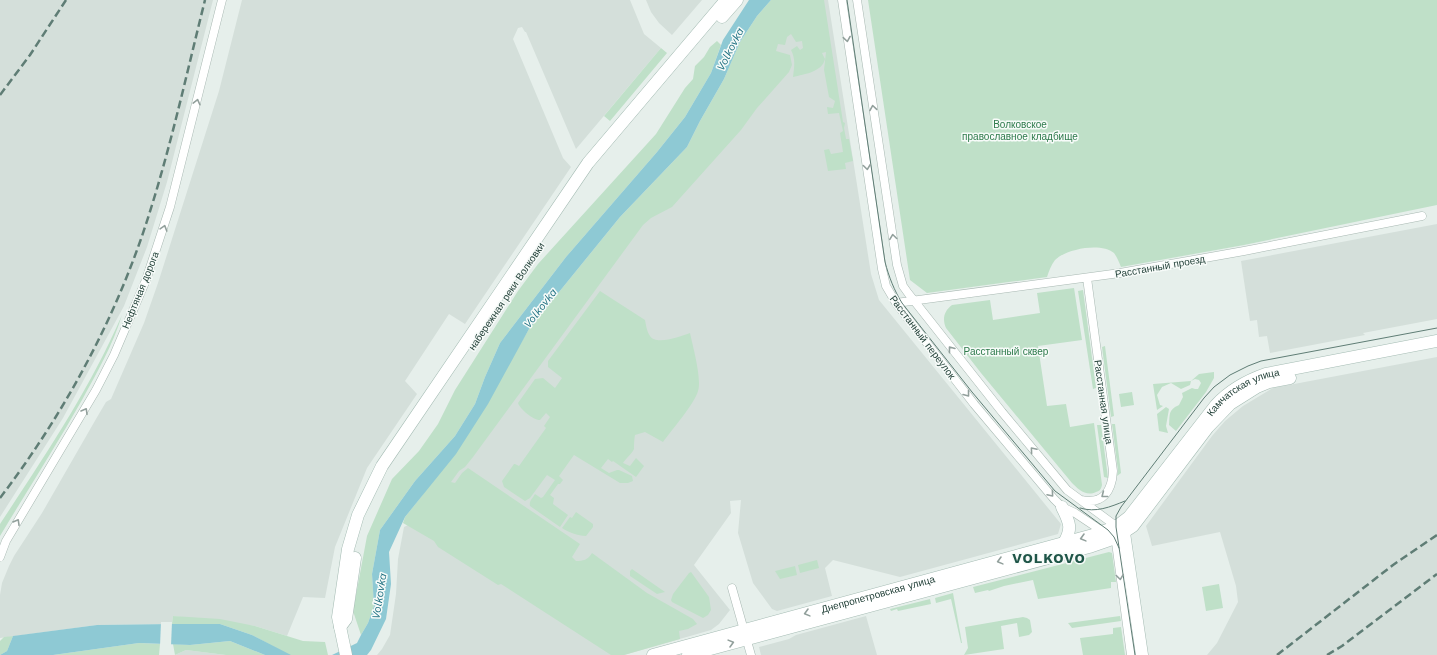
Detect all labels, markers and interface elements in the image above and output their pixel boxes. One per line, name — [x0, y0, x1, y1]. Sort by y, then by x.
water label: Volkovka — [714, 25, 747, 73]
one-way arrow — [843, 35, 851, 42]
one-way arrow — [192, 99, 201, 106]
one-way arrow — [869, 105, 878, 111]
park label: Волковское православное кладбище — [962, 119, 1078, 142]
one-way arrow — [862, 164, 871, 170]
one-way arrow — [159, 224, 168, 231]
one-way arrow — [889, 233, 898, 240]
street label: набережная реки Волковки — [466, 240, 547, 352]
street label: Нефтяная дорога — [120, 250, 161, 330]
street label: Расстанный проезд — [1114, 253, 1206, 280]
water label: Volkovka — [521, 286, 560, 331]
street label: Расстанный переулок — [888, 293, 958, 382]
one-way arrow — [949, 346, 956, 353]
park label: Расстанный сквер — [964, 346, 1049, 357]
street label: Расстанная улица — [1092, 359, 1115, 445]
street label: Камчатская улица — [1205, 366, 1281, 418]
one-way arrow — [962, 390, 969, 397]
one-way arrow — [80, 408, 87, 415]
one-way arrow — [1031, 447, 1038, 454]
one-way arrow — [1046, 489, 1053, 497]
one-way arrow — [1101, 490, 1108, 497]
one-way arrow — [13, 519, 20, 526]
one-way arrow — [1080, 533, 1086, 541]
district label: VOLKOVO — [1012, 550, 1086, 566]
one-way arrow — [996, 556, 1003, 564]
water label: Volkovka — [369, 572, 390, 620]
street label: Днепропетровская улица — [820, 573, 936, 615]
one-way arrow — [1115, 574, 1124, 580]
one-way arrow — [803, 608, 810, 617]
one-way arrow — [727, 639, 734, 648]

